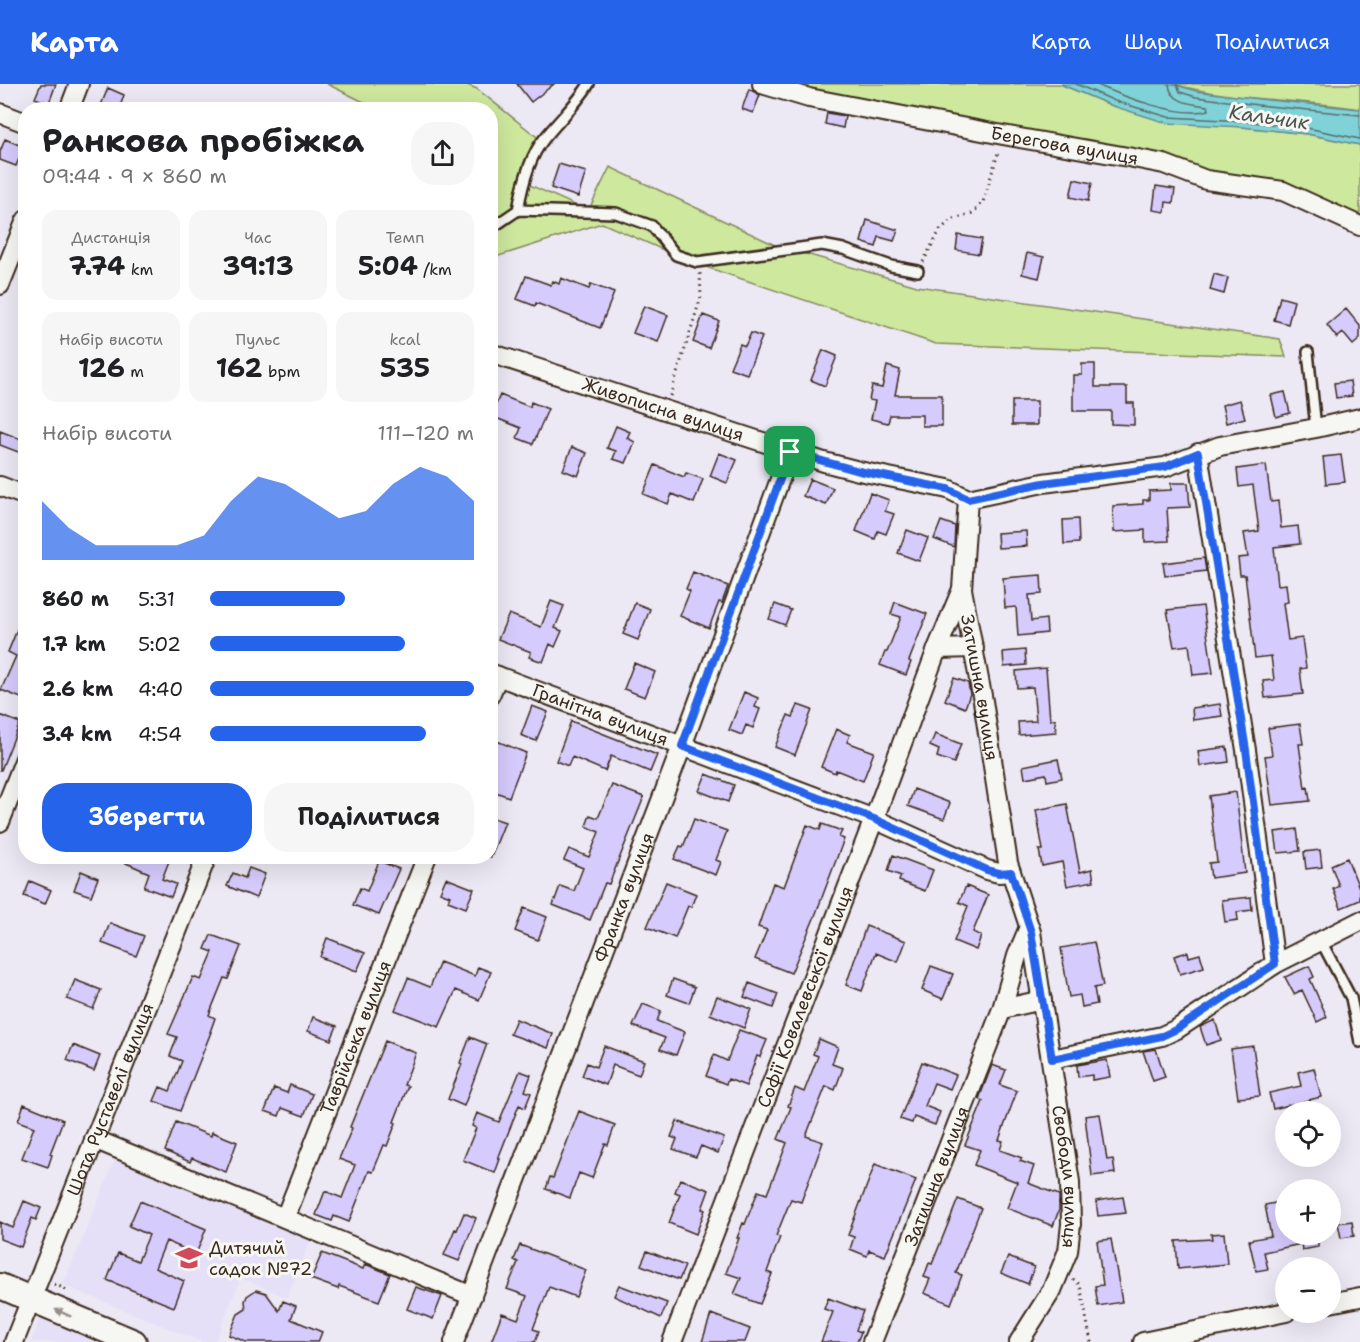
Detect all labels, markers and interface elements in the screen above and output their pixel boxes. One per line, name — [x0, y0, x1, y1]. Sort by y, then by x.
text: Карта — [30, 23, 119, 61]
text: Карта — [1031, 28, 1091, 56]
text: Шари — [1124, 28, 1182, 56]
text: Поділитися — [1215, 28, 1330, 56]
water label: Кальчик — [1228, 99, 1311, 136]
text: Ранкова пробіжка — [42, 118, 364, 163]
street label: Берегова вулиця — [989, 121, 1140, 171]
button: share — [411, 122, 474, 185]
text: 09:44 · 9 × 860 m — [42, 163, 227, 189]
text: Дистанція — [71, 227, 151, 248]
text: Час — [244, 227, 272, 248]
text: Темп — [386, 227, 424, 248]
text: 7.74 — [69, 248, 125, 283]
text: 39:13 — [222, 248, 294, 283]
text: 5:04 — [358, 248, 418, 283]
text: km — [125, 259, 153, 280]
text: /km — [418, 259, 452, 280]
text: Набір висоти — [59, 329, 163, 350]
text: Пульс — [236, 329, 280, 350]
text: kcal — [389, 329, 421, 350]
text: 126 — [78, 350, 125, 385]
text: 162 — [216, 350, 263, 385]
text: 535 — [380, 350, 430, 385]
text: m — [125, 361, 144, 382]
text: bpm — [263, 361, 300, 382]
street label: Живописна вулиця — [579, 372, 747, 447]
text: Набір висоти — [42, 420, 172, 446]
text: 111–120 m — [378, 420, 474, 446]
pin — [764, 426, 815, 477]
icon: arrive — [773, 435, 806, 468]
text: 860 m — [42, 586, 109, 612]
text: 5:31 — [138, 586, 175, 612]
street label: Затишна вулиця — [955, 612, 1004, 762]
text: 1.7 km — [42, 631, 106, 657]
text: 5:02 — [138, 631, 181, 657]
text: 2.6 km — [42, 676, 113, 702]
text: 4:40 — [138, 676, 183, 702]
street label: Гранітна вулиця — [529, 678, 672, 752]
text: 3.4 km — [42, 721, 112, 747]
text: 4:54 — [138, 721, 182, 747]
button: Зберегти — [42, 783, 252, 852]
button: Поділитися — [264, 783, 474, 852]
street label: Франка вулиця — [588, 829, 660, 966]
street label: Софії Ковалевської вулиця — [752, 882, 859, 1111]
street label: Таврійська вулиця — [315, 957, 397, 1118]
street label: Шота Руставелі вулиця — [61, 999, 159, 1199]
map controls — [1275, 1101, 1341, 1323]
button: locate — [1275, 1101, 1341, 1167]
street label: Затишна вулиця — [899, 1103, 975, 1250]
street label: Свободи вулиця — [1046, 1103, 1083, 1250]
button: + — [1275, 1179, 1341, 1245]
place label: Дитячий садок №72 — [209, 1236, 312, 1281]
school or university icon: Дитячий садок №72 — [174, 1243, 204, 1273]
button: − — [1275, 1257, 1341, 1323]
one-way arrow — [54, 1307, 72, 1317]

